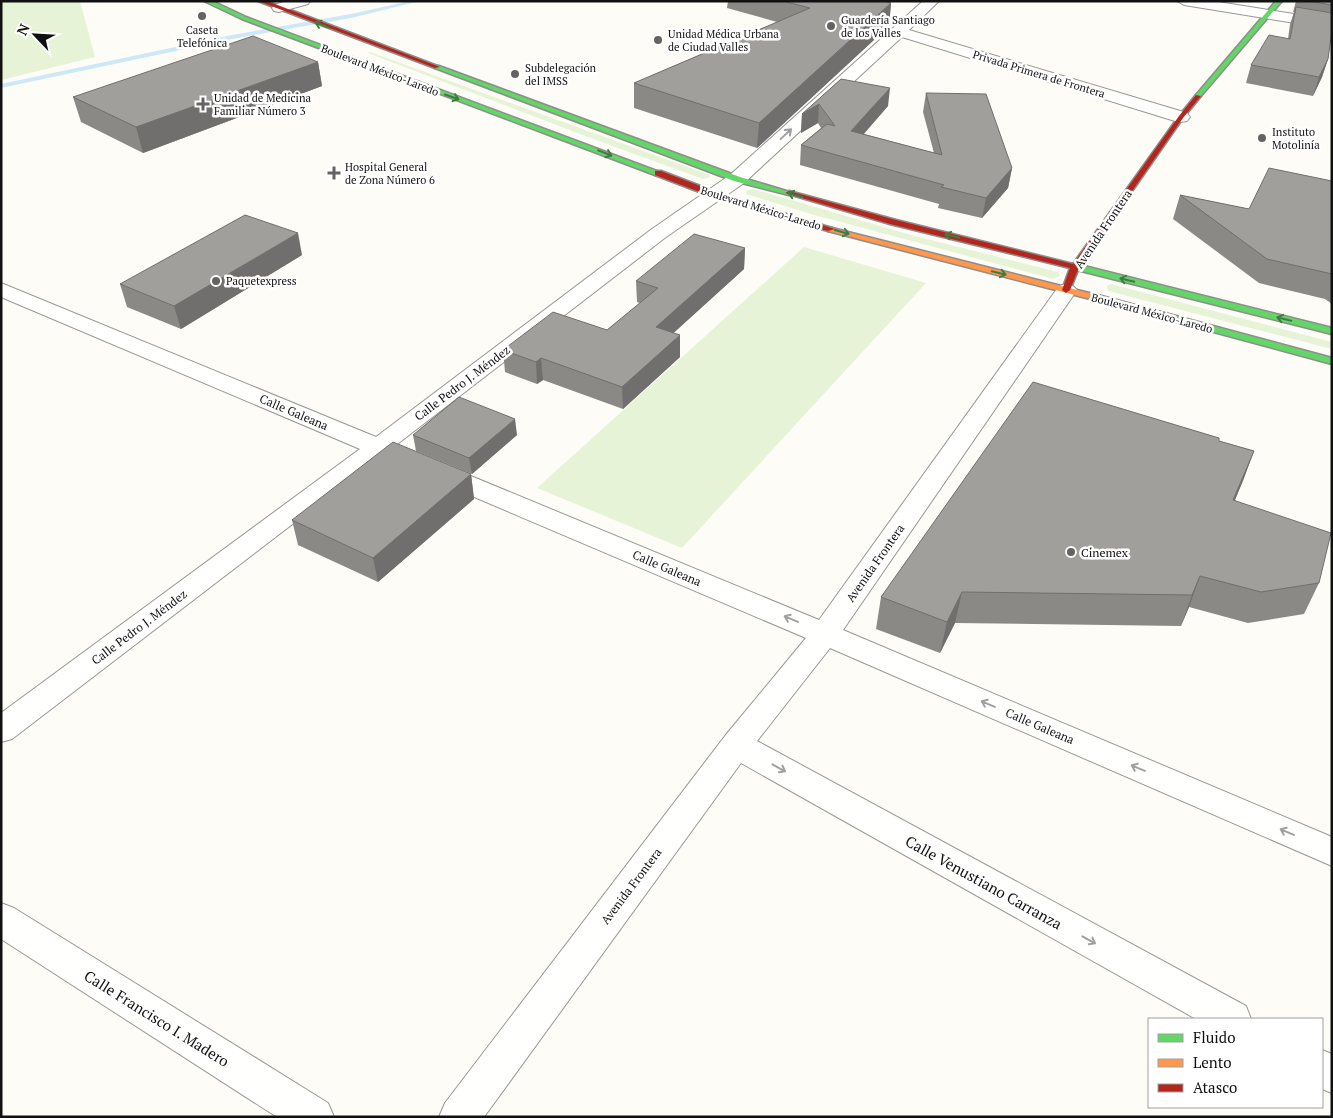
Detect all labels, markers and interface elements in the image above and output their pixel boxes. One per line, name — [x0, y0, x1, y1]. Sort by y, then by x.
north arrow — [10, 10, 60, 60]
marker: Caseta Telefónica — [196, 10, 208, 22]
place label: Guardería Santiago de los Valles — [841, 13, 935, 40]
one-way arrow — [315, 19, 330, 29]
text: N — [12, 20, 34, 38]
marker: Guardería Santiago de los Valles — [825, 20, 837, 32]
place label: Caseta Telefónica — [177, 23, 228, 50]
place label: Unidad Médica Urbana de Ciudad Valles — [668, 27, 779, 54]
marker: Unidad Médica Urbana de Ciudad Valles — [652, 34, 664, 46]
street label: Boulevard México-Laredo — [319, 41, 441, 99]
street label: Privada Primera de Frontera — [971, 47, 1107, 101]
place label: Subdelegación del IMSS — [525, 61, 597, 88]
marker: Subdelegación del IMSS — [509, 68, 521, 80]
place label: Unidad de Medicina Familiar Número 3 — [214, 91, 311, 118]
one-way arrow — [444, 93, 459, 102]
marker: Unidad de Medicina Familiar Número 3 — [196, 97, 210, 111]
place label: Instituto Motolinía — [1272, 125, 1320, 152]
one-way arrow — [780, 128, 793, 140]
marker: Instituto Motolinía — [1256, 132, 1268, 144]
one-way arrow — [597, 149, 612, 158]
place label: Hospital General de Zona Número 6 — [345, 160, 435, 187]
marker: Hospital General de Zona Número 6 — [327, 166, 341, 180]
street label: Boulevard México-Laredo — [699, 183, 823, 233]
street label: Avenida Frontera — [1071, 187, 1135, 271]
one-way arrow — [787, 189, 803, 199]
one-way arrow — [833, 228, 849, 238]
one-way arrow — [945, 231, 961, 240]
one-way arrow — [990, 269, 1006, 278]
place label: Paquetexpress — [226, 274, 297, 288]
marker: Paquetexpress — [210, 275, 222, 287]
one-way arrow — [1119, 275, 1135, 284]
street label: Boulevard México-Laredo — [1090, 290, 1214, 336]
one-way arrow — [1277, 314, 1293, 323]
street label: Calle Pedro J. Méndez — [411, 342, 513, 424]
street label: Calle Galeana — [257, 391, 331, 433]
street label: Avenida Frontera — [843, 521, 907, 605]
place label: Cinemex — [1081, 545, 1129, 560]
marker: Cinemex — [1065, 546, 1077, 558]
street label: Calle Galeana — [630, 547, 704, 589]
street label: Calle Pedro J. Méndez — [88, 586, 190, 668]
one-way arrow — [784, 614, 799, 624]
one-way arrow — [981, 698, 996, 708]
street label: Calle Galeana — [1003, 705, 1077, 747]
one-way arrow — [1131, 763, 1146, 773]
one-way arrow — [771, 764, 785, 774]
one-way arrow — [1280, 827, 1295, 837]
street label: Calle Venustiano Carranza — [902, 831, 1066, 934]
street label: Avenida Frontera — [597, 845, 665, 927]
one-way arrow — [1082, 935, 1097, 945]
street label: Calle Francisco I. Madero — [81, 965, 233, 1071]
legend — [1148, 1018, 1323, 1108]
text: Fluido — [1193, 1027, 1235, 1047]
text: Lento — [1193, 1052, 1232, 1072]
text: Atasco — [1193, 1077, 1237, 1097]

